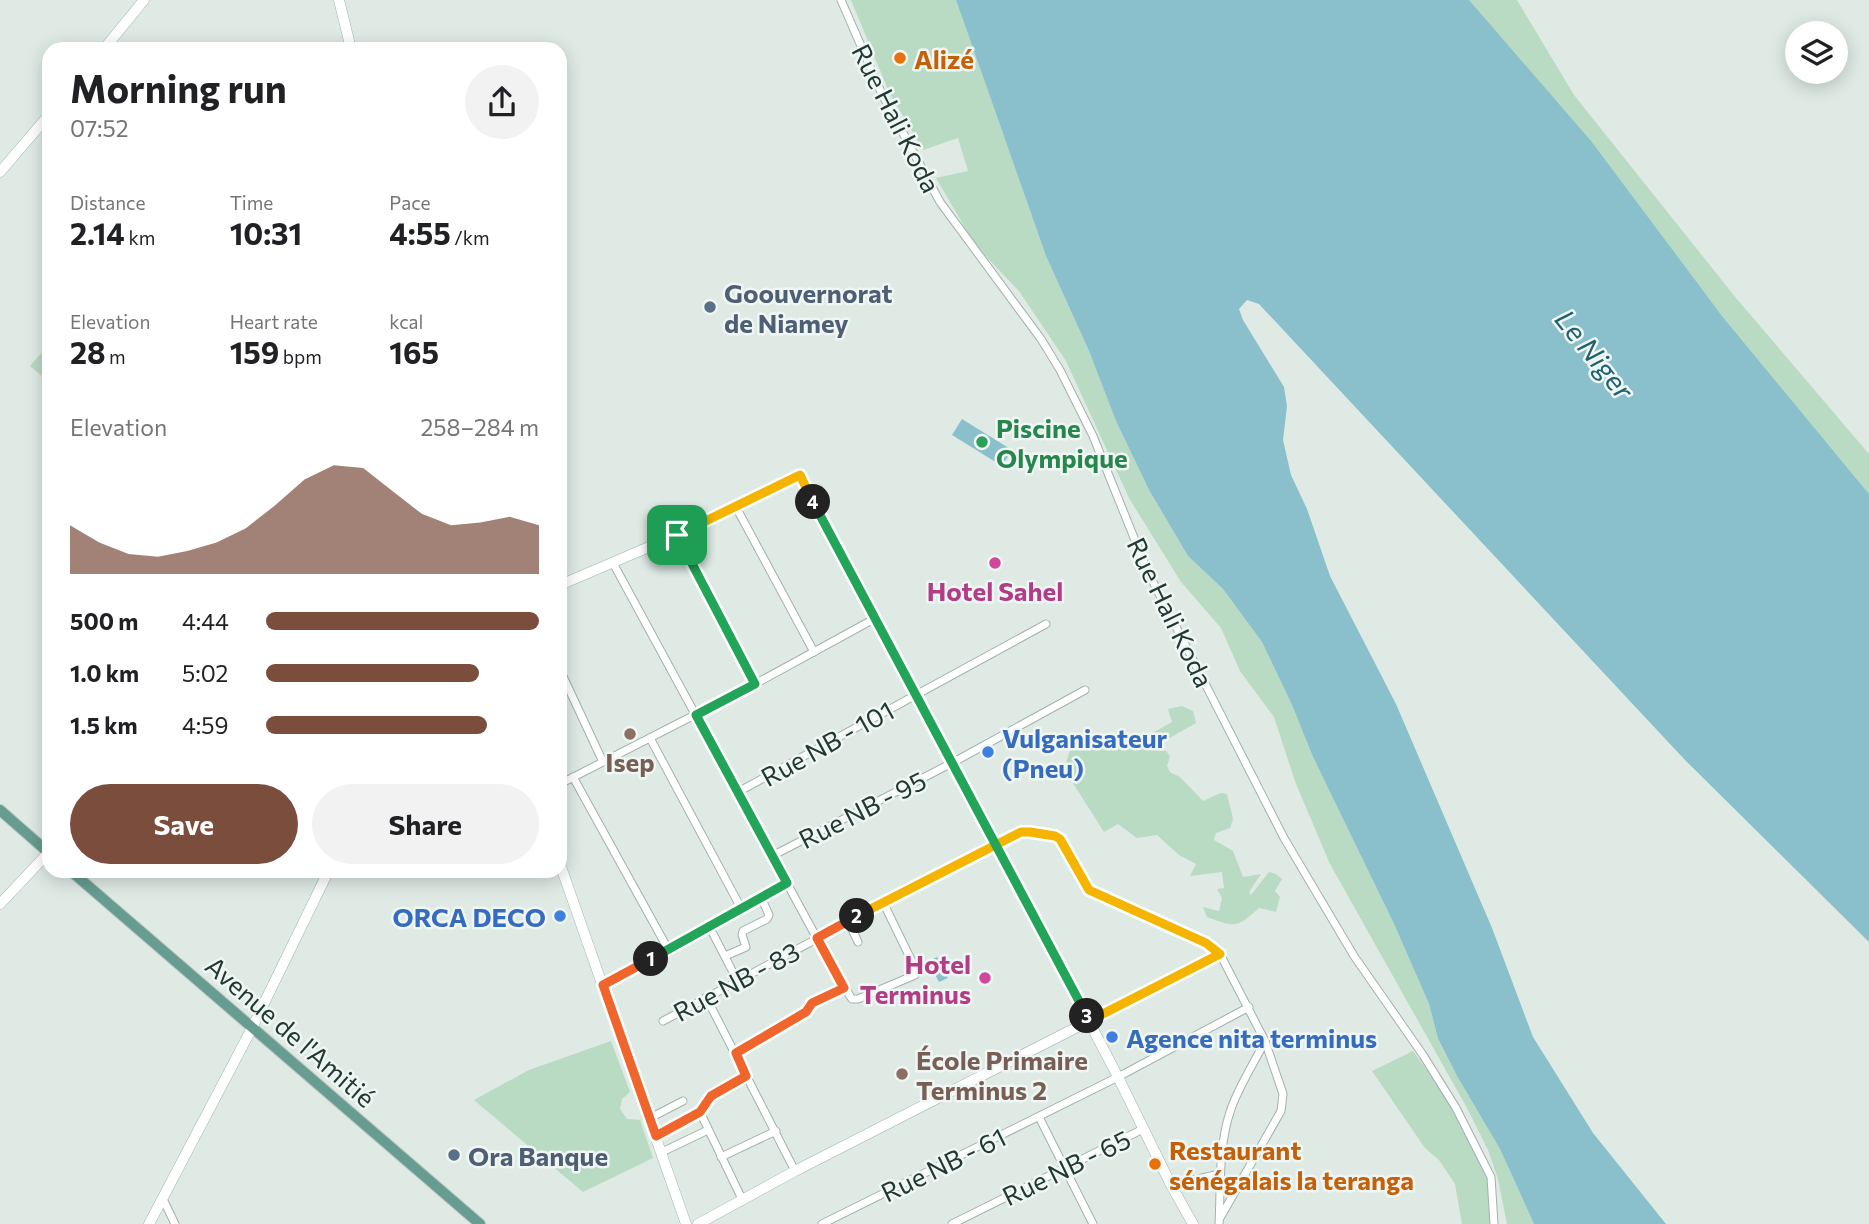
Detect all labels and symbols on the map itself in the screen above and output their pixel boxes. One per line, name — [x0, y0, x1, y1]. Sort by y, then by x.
street label: Rue Hali Koda — [846, 39, 948, 197]
place label: Alizé — [914, 43, 974, 74]
marker: Alizé — [892, 50, 908, 66]
place label: Goouvernorat de Niamey — [724, 277, 893, 338]
marker: Goouvernorat de Niamey — [702, 299, 718, 315]
water label: Le Niger — [1549, 302, 1642, 406]
place label: Piscine Olympique — [996, 412, 1128, 473]
marker: Piscine Olympique — [974, 434, 990, 450]
pin: 4 — [796, 484, 830, 520]
pin — [647, 505, 707, 565]
street label: Rue Hali Koda — [1121, 532, 1221, 692]
marker: Hotel Sahel — [987, 555, 1003, 571]
place label: Hotel Sahel — [927, 575, 1063, 606]
street label: Rue NB - 101 — [755, 694, 899, 792]
place label: Vulganisateur (Pneu) — [1002, 722, 1167, 783]
marker: Isep — [622, 726, 638, 742]
marker: Vulganisateur (Pneu) — [980, 744, 996, 760]
place label: Isep — [605, 746, 655, 777]
street label: Rue NB - 95 — [793, 764, 931, 854]
pin: 2 — [840, 898, 874, 934]
place label: ORCA DECO — [393, 901, 546, 932]
marker: ORCA DECO — [552, 908, 568, 924]
street label: Rue NB - 83 — [668, 935, 804, 1027]
pin: 1 — [634, 942, 668, 976]
place label: Hotel Terminus — [860, 948, 971, 1009]
street label: Avenue de l'Amitié — [200, 949, 382, 1113]
marker: Hotel Terminus — [977, 970, 993, 986]
pin: 3 — [1070, 998, 1104, 1034]
place label: Agence nita terminus — [1126, 1022, 1377, 1053]
marker: Agence nita terminus — [1104, 1029, 1120, 1045]
place label: École Primaire Terminus 2 — [916, 1044, 1088, 1105]
marker: École Primaire Terminus 2 — [894, 1066, 910, 1082]
street label: Rue NB - 61 — [876, 1121, 1010, 1207]
street label: Rue NB - 65 — [997, 1123, 1135, 1211]
place label: Restaurant sénégalais la teranga — [1169, 1134, 1414, 1195]
place label: Ora Banque — [468, 1140, 608, 1171]
marker: Ora Banque — [446, 1147, 462, 1163]
marker: Restaurant sénégalais la teranga — [1147, 1156, 1163, 1172]

